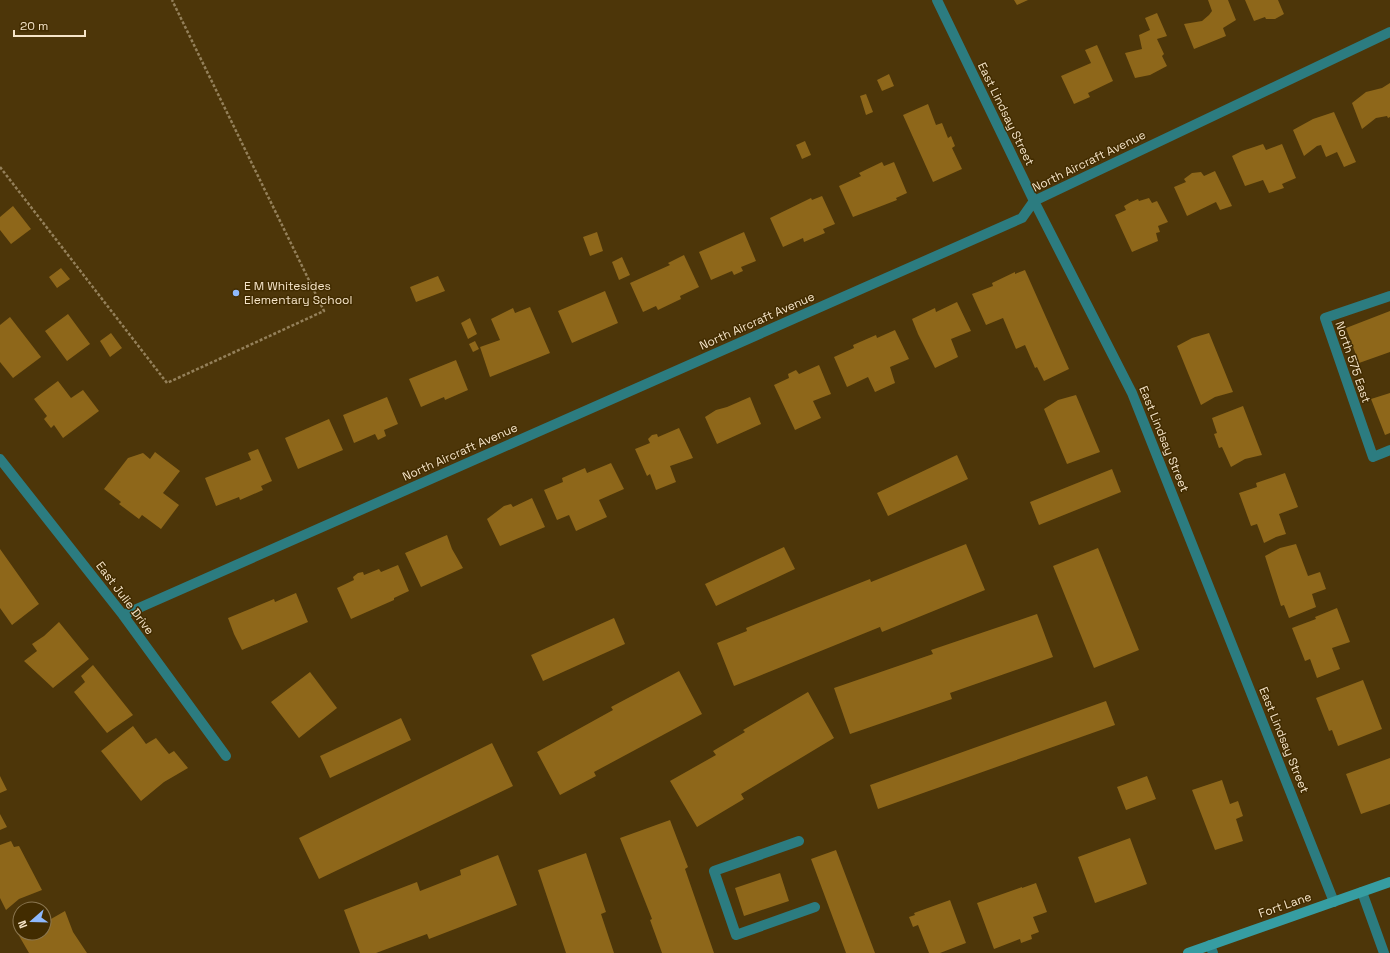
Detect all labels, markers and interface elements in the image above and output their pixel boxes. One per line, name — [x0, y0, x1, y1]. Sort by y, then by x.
scale bar — [14, 12, 85, 38]
text: 20 m — [20, 18, 48, 34]
street label: East Lindsay Street — [974, 60, 1038, 168]
street label: North Aircraft Avenue — [1030, 127, 1148, 195]
place label: E M Whitesides Elementary School — [244, 278, 352, 308]
marker: E M Whitesides Elementary School — [231, 288, 241, 298]
street label: North Aircraft Avenue — [697, 288, 817, 354]
street label: North 575 East — [1332, 319, 1374, 405]
street label: East Lindsay Street — [1135, 384, 1193, 494]
street label: North Aircraft Avenue — [400, 419, 520, 485]
street label: East Julie Drive — [92, 558, 158, 638]
street label: East Lindsay Street — [1255, 685, 1313, 795]
street label: Fort Lane — [1256, 889, 1314, 921]
north arrow — [12, 901, 52, 941]
text: N — [15, 919, 30, 930]

